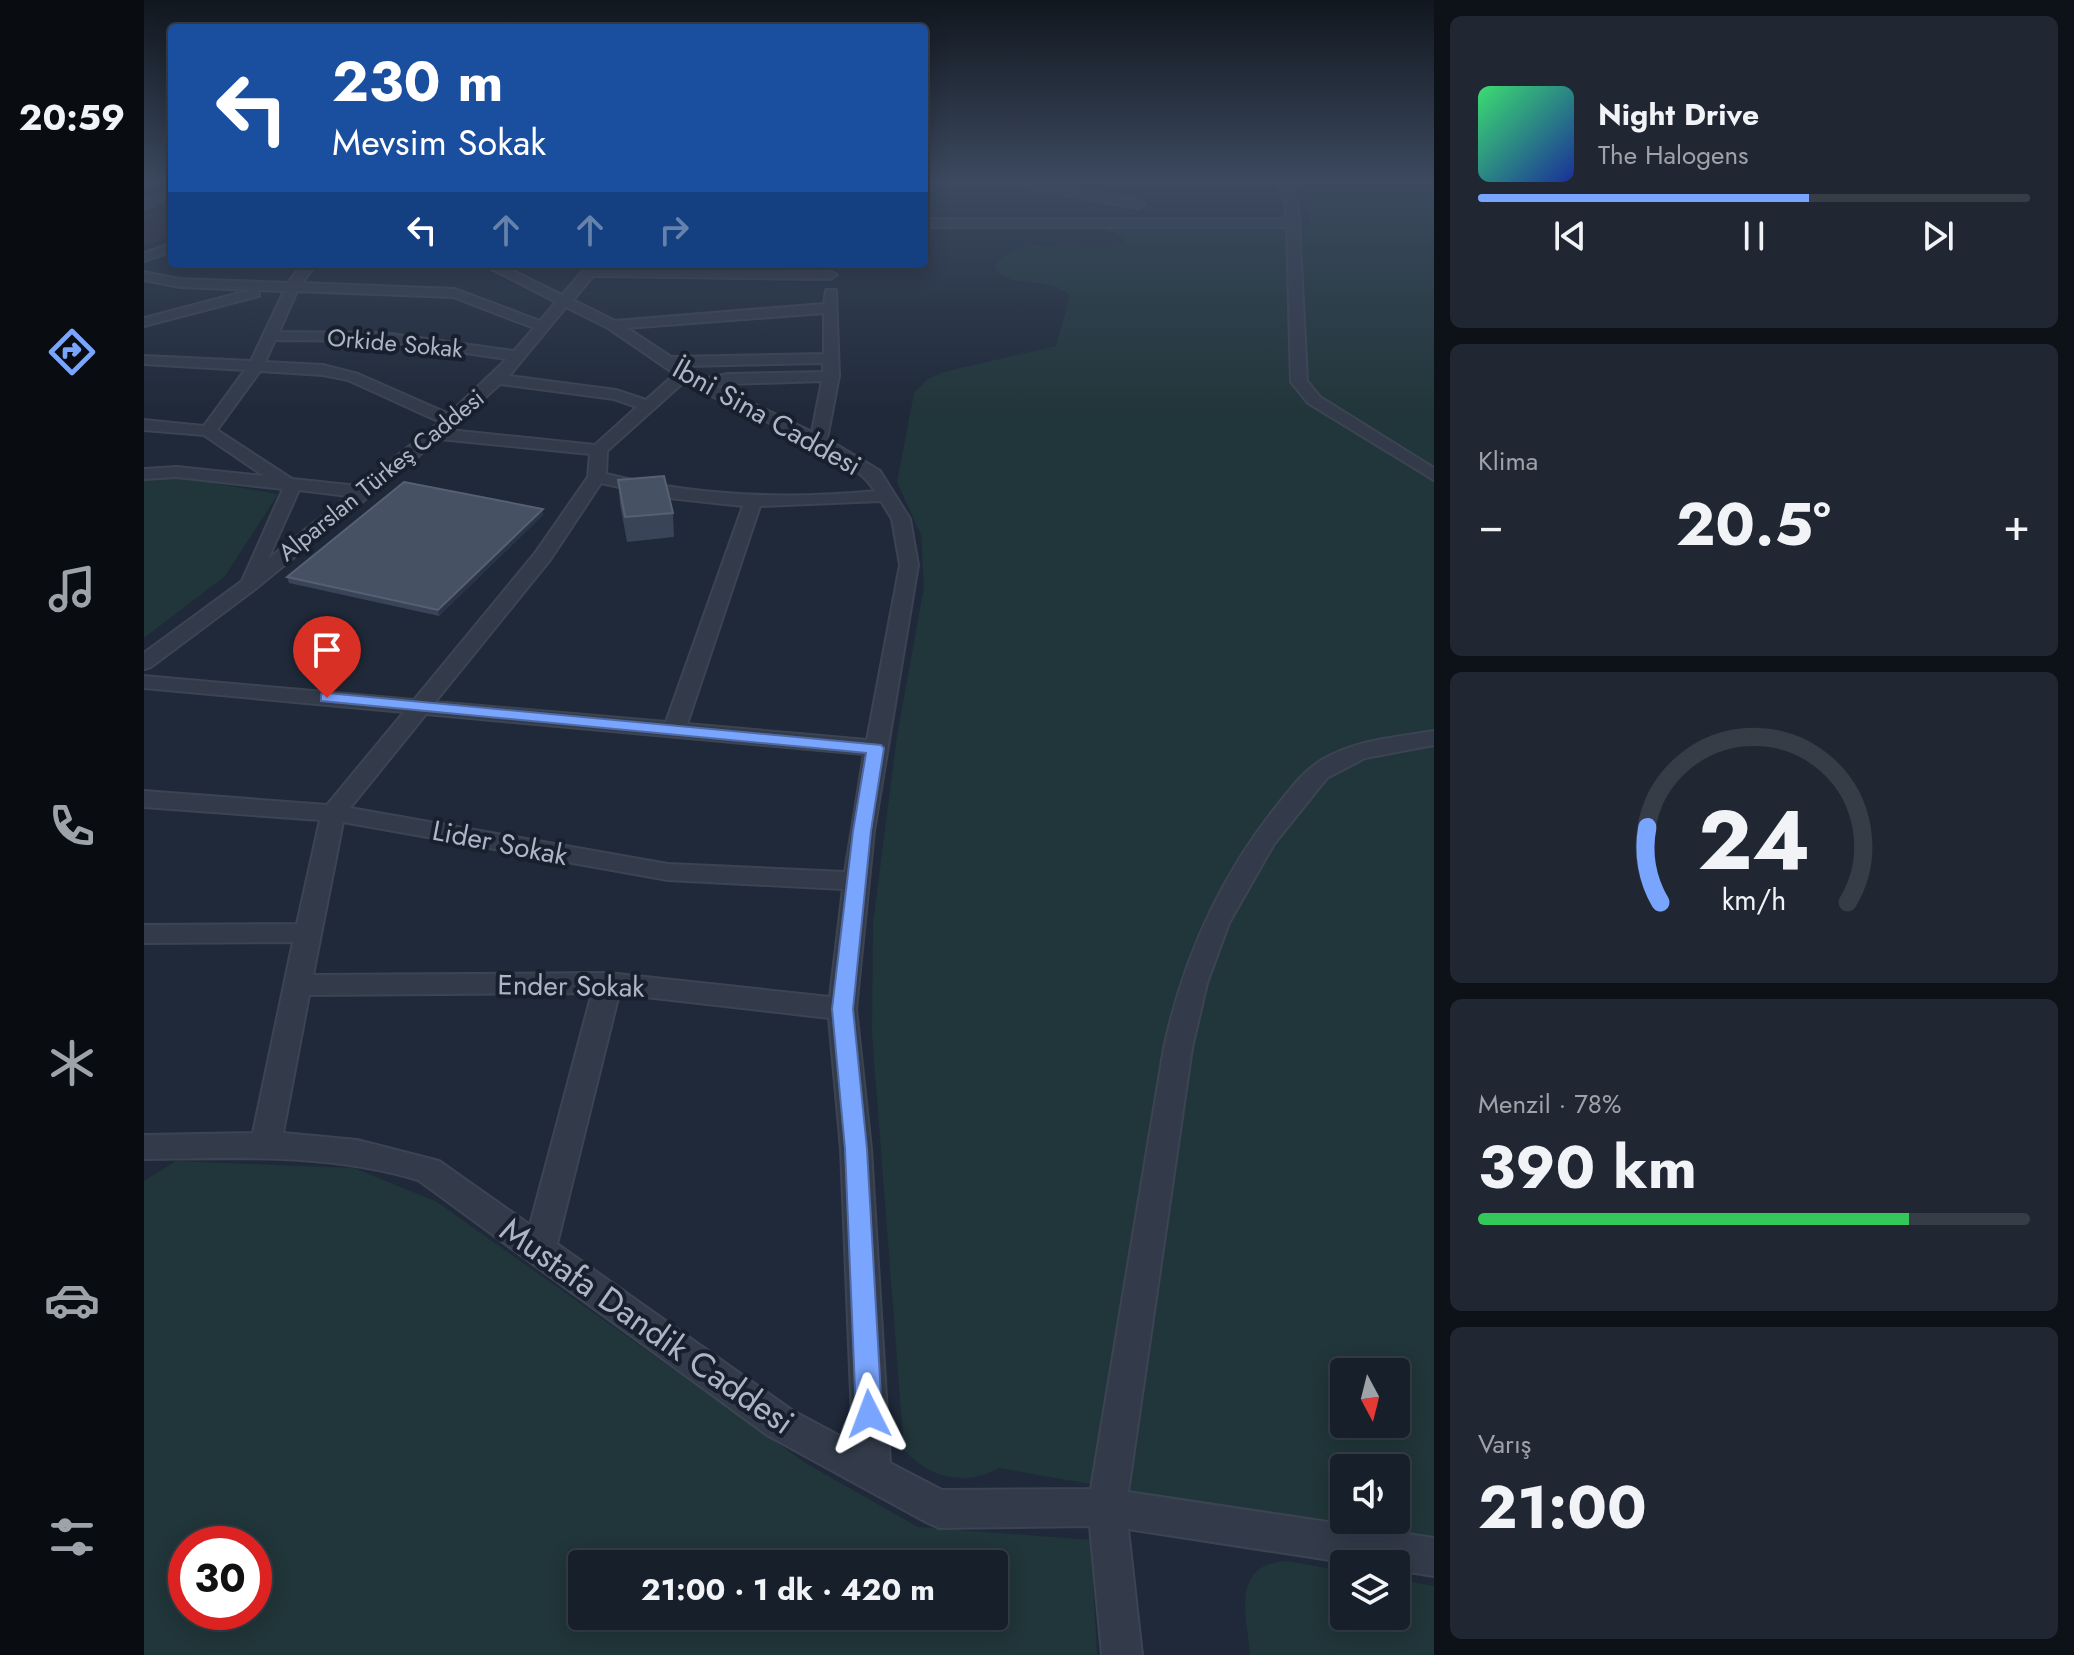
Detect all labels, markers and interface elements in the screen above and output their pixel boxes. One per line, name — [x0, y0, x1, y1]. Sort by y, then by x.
text: 230 m — [332, 41, 503, 122]
icon: left — [200, 56, 304, 160]
text: 20:59 — [19, 91, 125, 143]
text: Night Drive — [1598, 93, 1759, 136]
text: Mevsim Sokak — [332, 116, 546, 168]
text: The Halogens — [1598, 136, 1749, 174]
icon: left — [400, 208, 444, 252]
icon: ahead — [484, 208, 528, 252]
icon: ahead — [568, 208, 612, 252]
icon: right — [652, 208, 696, 252]
icon: previous — [1548, 214, 1592, 258]
icon: pause — [1732, 214, 1776, 258]
icon: next — [1916, 214, 1960, 258]
street label: Orkide Sokak — [326, 320, 465, 366]
icon: directions — [44, 324, 100, 380]
street label: İbni Sina Caddesi — [665, 348, 869, 486]
street label: Alparslan Türkeş Caddesi — [270, 381, 492, 569]
text: Klima — [1478, 442, 1538, 480]
text: 20.5° — [1676, 481, 1831, 568]
text: − — [1478, 493, 1504, 557]
text: + — [2003, 493, 2030, 557]
icon: music — [44, 561, 100, 617]
pin — [293, 616, 361, 698]
icon: arrive — [305, 628, 349, 672]
text: 24 — [1698, 780, 1810, 900]
icon: phone — [44, 798, 100, 854]
street label: Lider Sokak — [429, 810, 572, 876]
text: km/h — [1722, 880, 1786, 922]
street label: Ender Sokak — [497, 964, 646, 1008]
icon: climate — [44, 1035, 100, 1091]
text: Menzil · 78% — [1478, 1085, 1622, 1123]
text: 390 km — [1478, 1124, 1697, 1211]
street label: Mustafa Dandik Caddesi — [490, 1206, 804, 1446]
icon: car — [44, 1272, 100, 1328]
north arrow — [1330, 1358, 1410, 1438]
map controls — [1330, 1358, 1410, 1630]
position arrow — [827, 1372, 911, 1456]
text: Varış — [1478, 1425, 1531, 1463]
button: sound — [1330, 1454, 1410, 1534]
text: 21:00 — [1478, 1464, 1647, 1551]
icon: filters — [44, 1509, 100, 1565]
speed limit sign: 30 — [168, 1526, 272, 1630]
button: layers — [1330, 1550, 1410, 1630]
text: 21:00 · 1 dk · 420 m — [641, 1568, 935, 1611]

